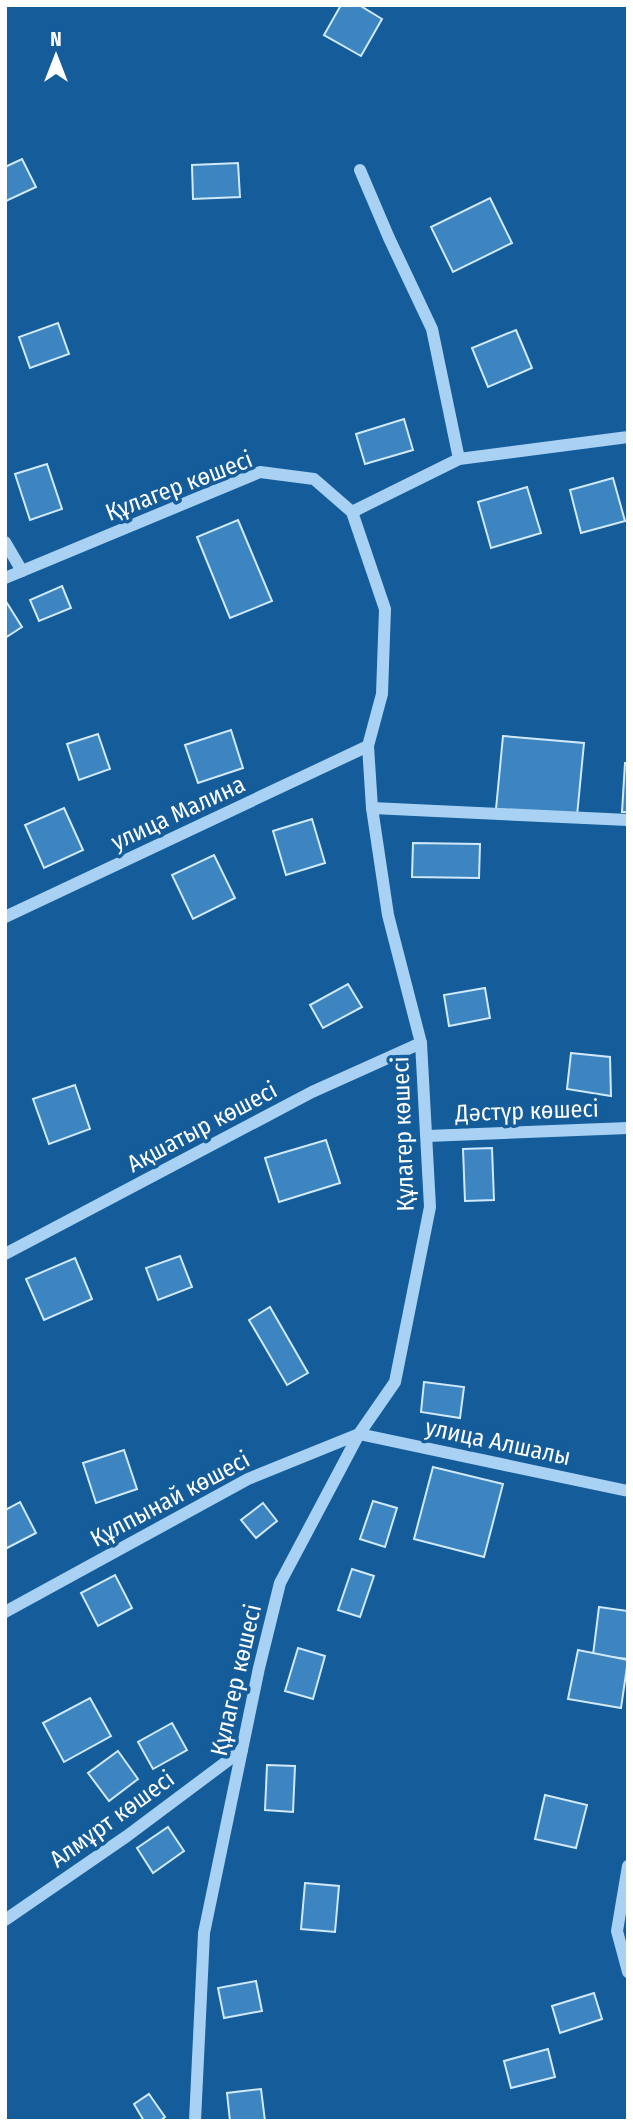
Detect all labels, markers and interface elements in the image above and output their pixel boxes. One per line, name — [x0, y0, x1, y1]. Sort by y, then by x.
north arrow — [21, 21, 91, 91]
text: N — [50, 28, 62, 51]
street label: Құлагер көшесі — [102, 445, 256, 527]
street label: улица Малина — [107, 770, 249, 856]
street label: Құлагер көшесі — [386, 1056, 420, 1212]
street label: Ақшатыр көшесі — [122, 1076, 282, 1178]
street label: Дәстүр көшесі — [454, 1095, 599, 1128]
street label: улица Алшалы — [423, 1413, 573, 1471]
street label: Құлпынай көшесі — [86, 1445, 254, 1553]
street label: Құлагер көшесі — [205, 1601, 267, 1759]
street label: Алмұрт көшесі — [44, 1765, 180, 1873]

